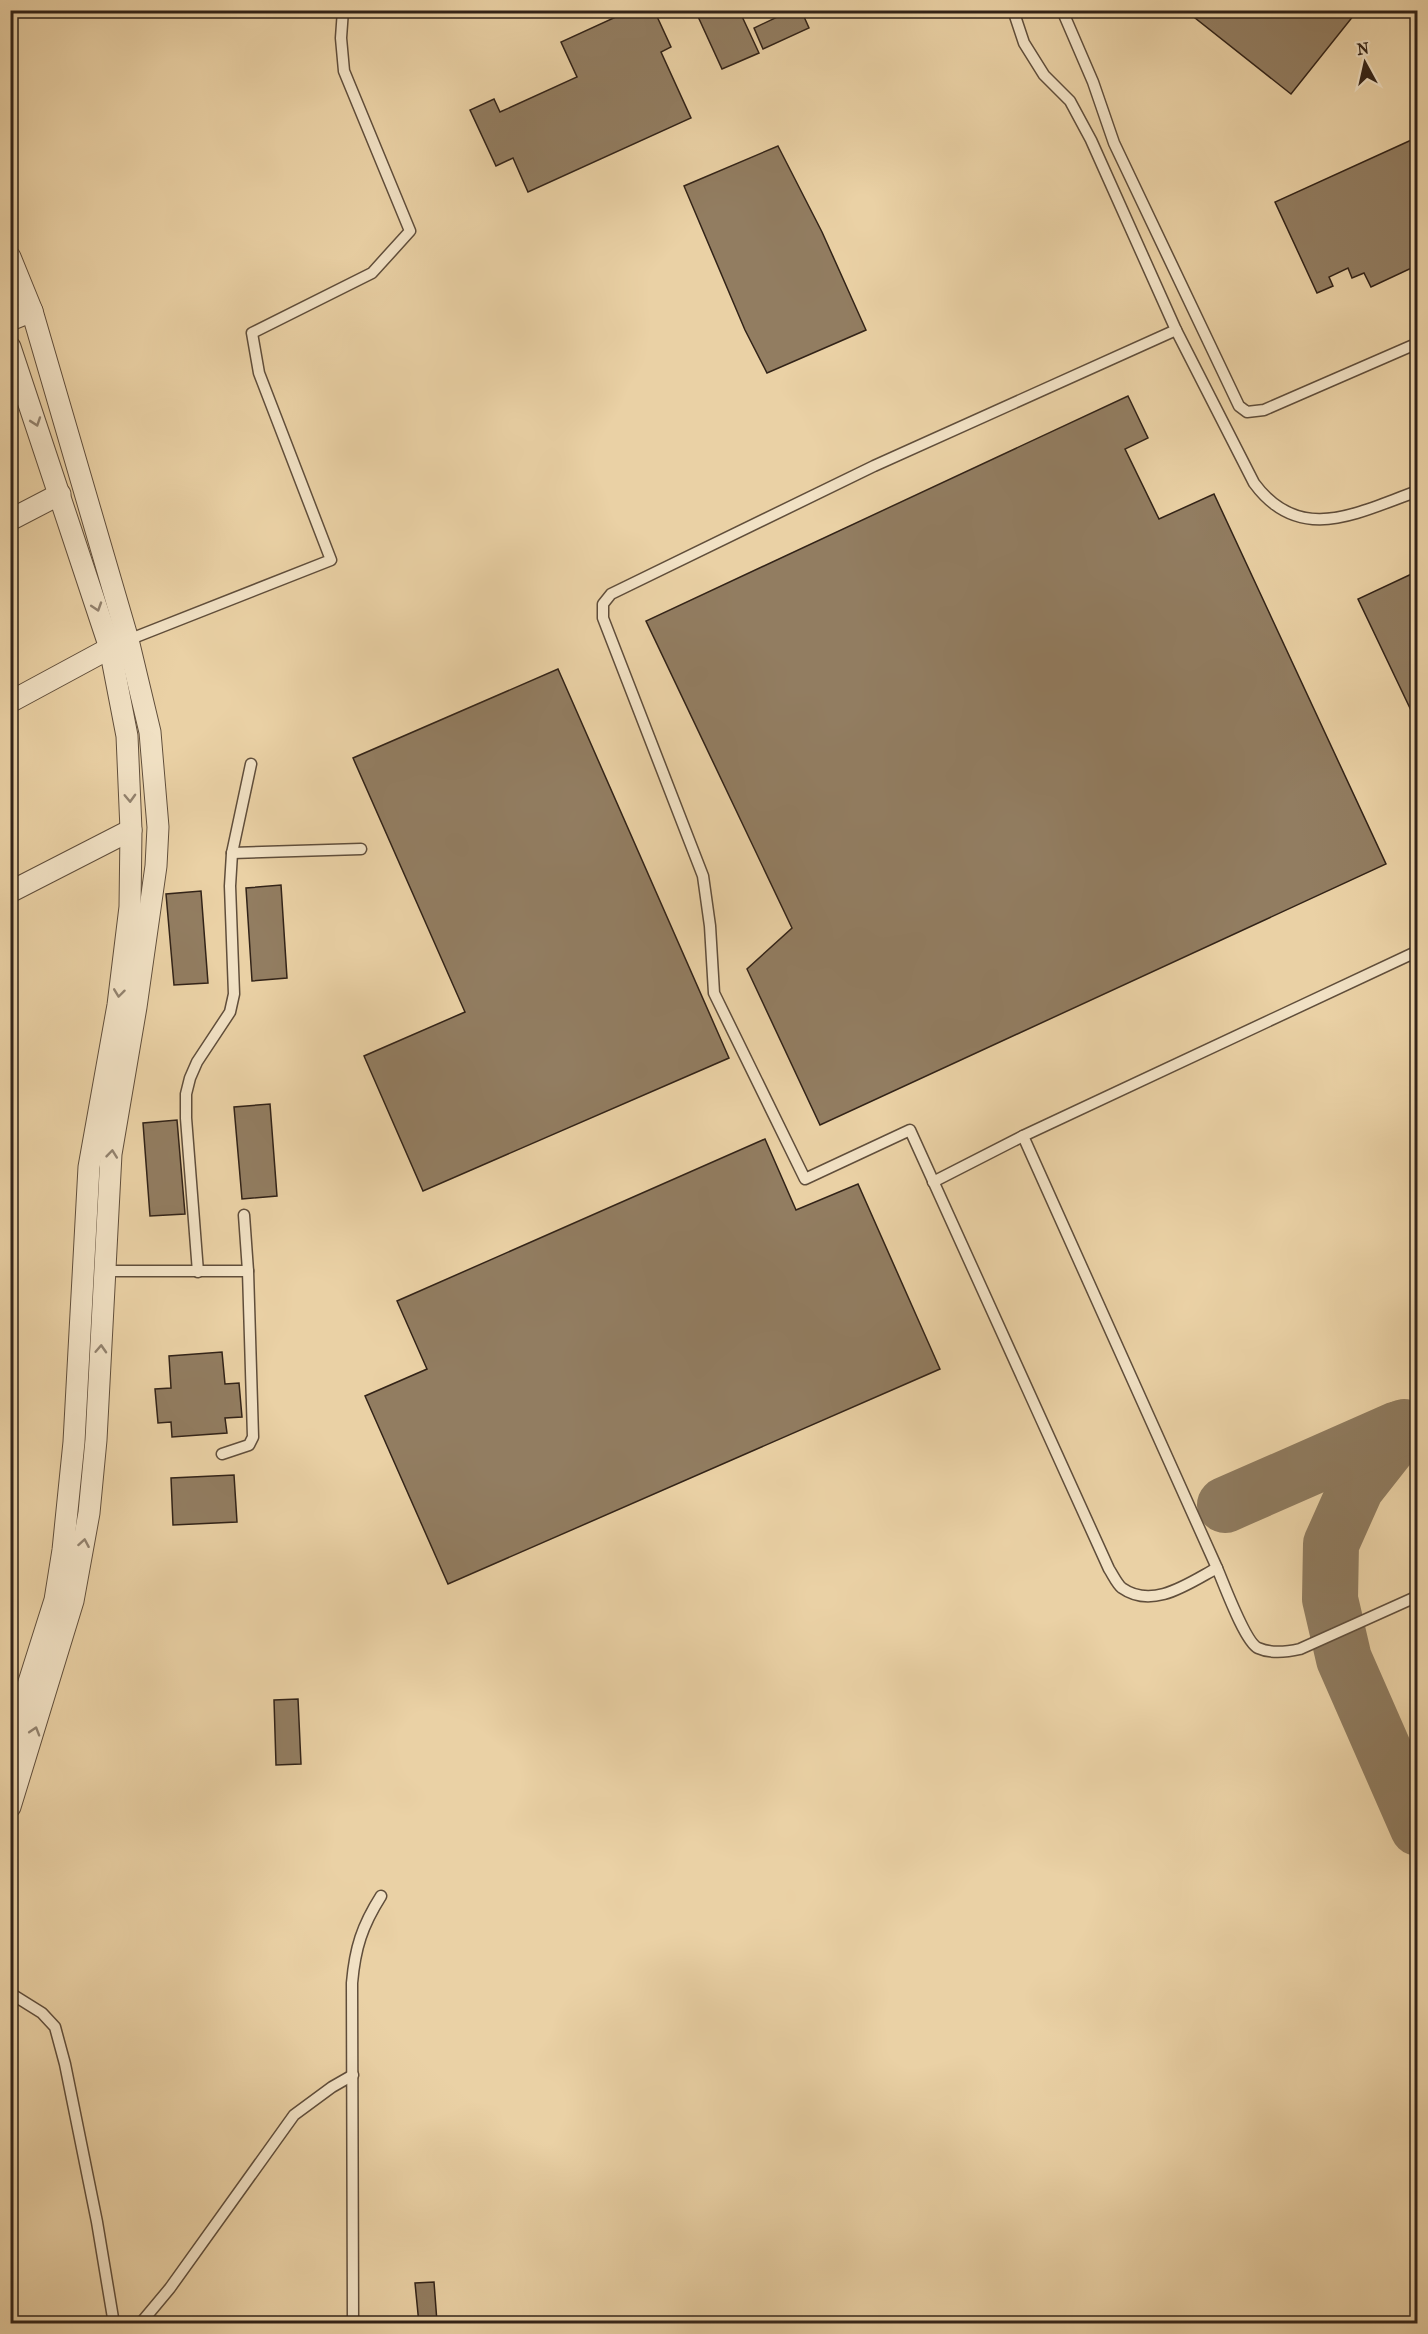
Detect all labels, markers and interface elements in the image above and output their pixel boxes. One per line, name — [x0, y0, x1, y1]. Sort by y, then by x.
north arrow — [1335, 33, 1395, 93]
text: N — [1356, 38, 1371, 59]
one-way arrow — [29, 416, 41, 427]
one-way arrow — [90, 601, 102, 612]
one-way arrow — [124, 794, 136, 803]
one-way arrow — [114, 988, 126, 997]
one-way arrow — [105, 1149, 118, 1158]
one-way arrow — [94, 1344, 107, 1353]
one-way arrow — [77, 1538, 90, 1548]
one-way arrow — [28, 1726, 40, 1737]

